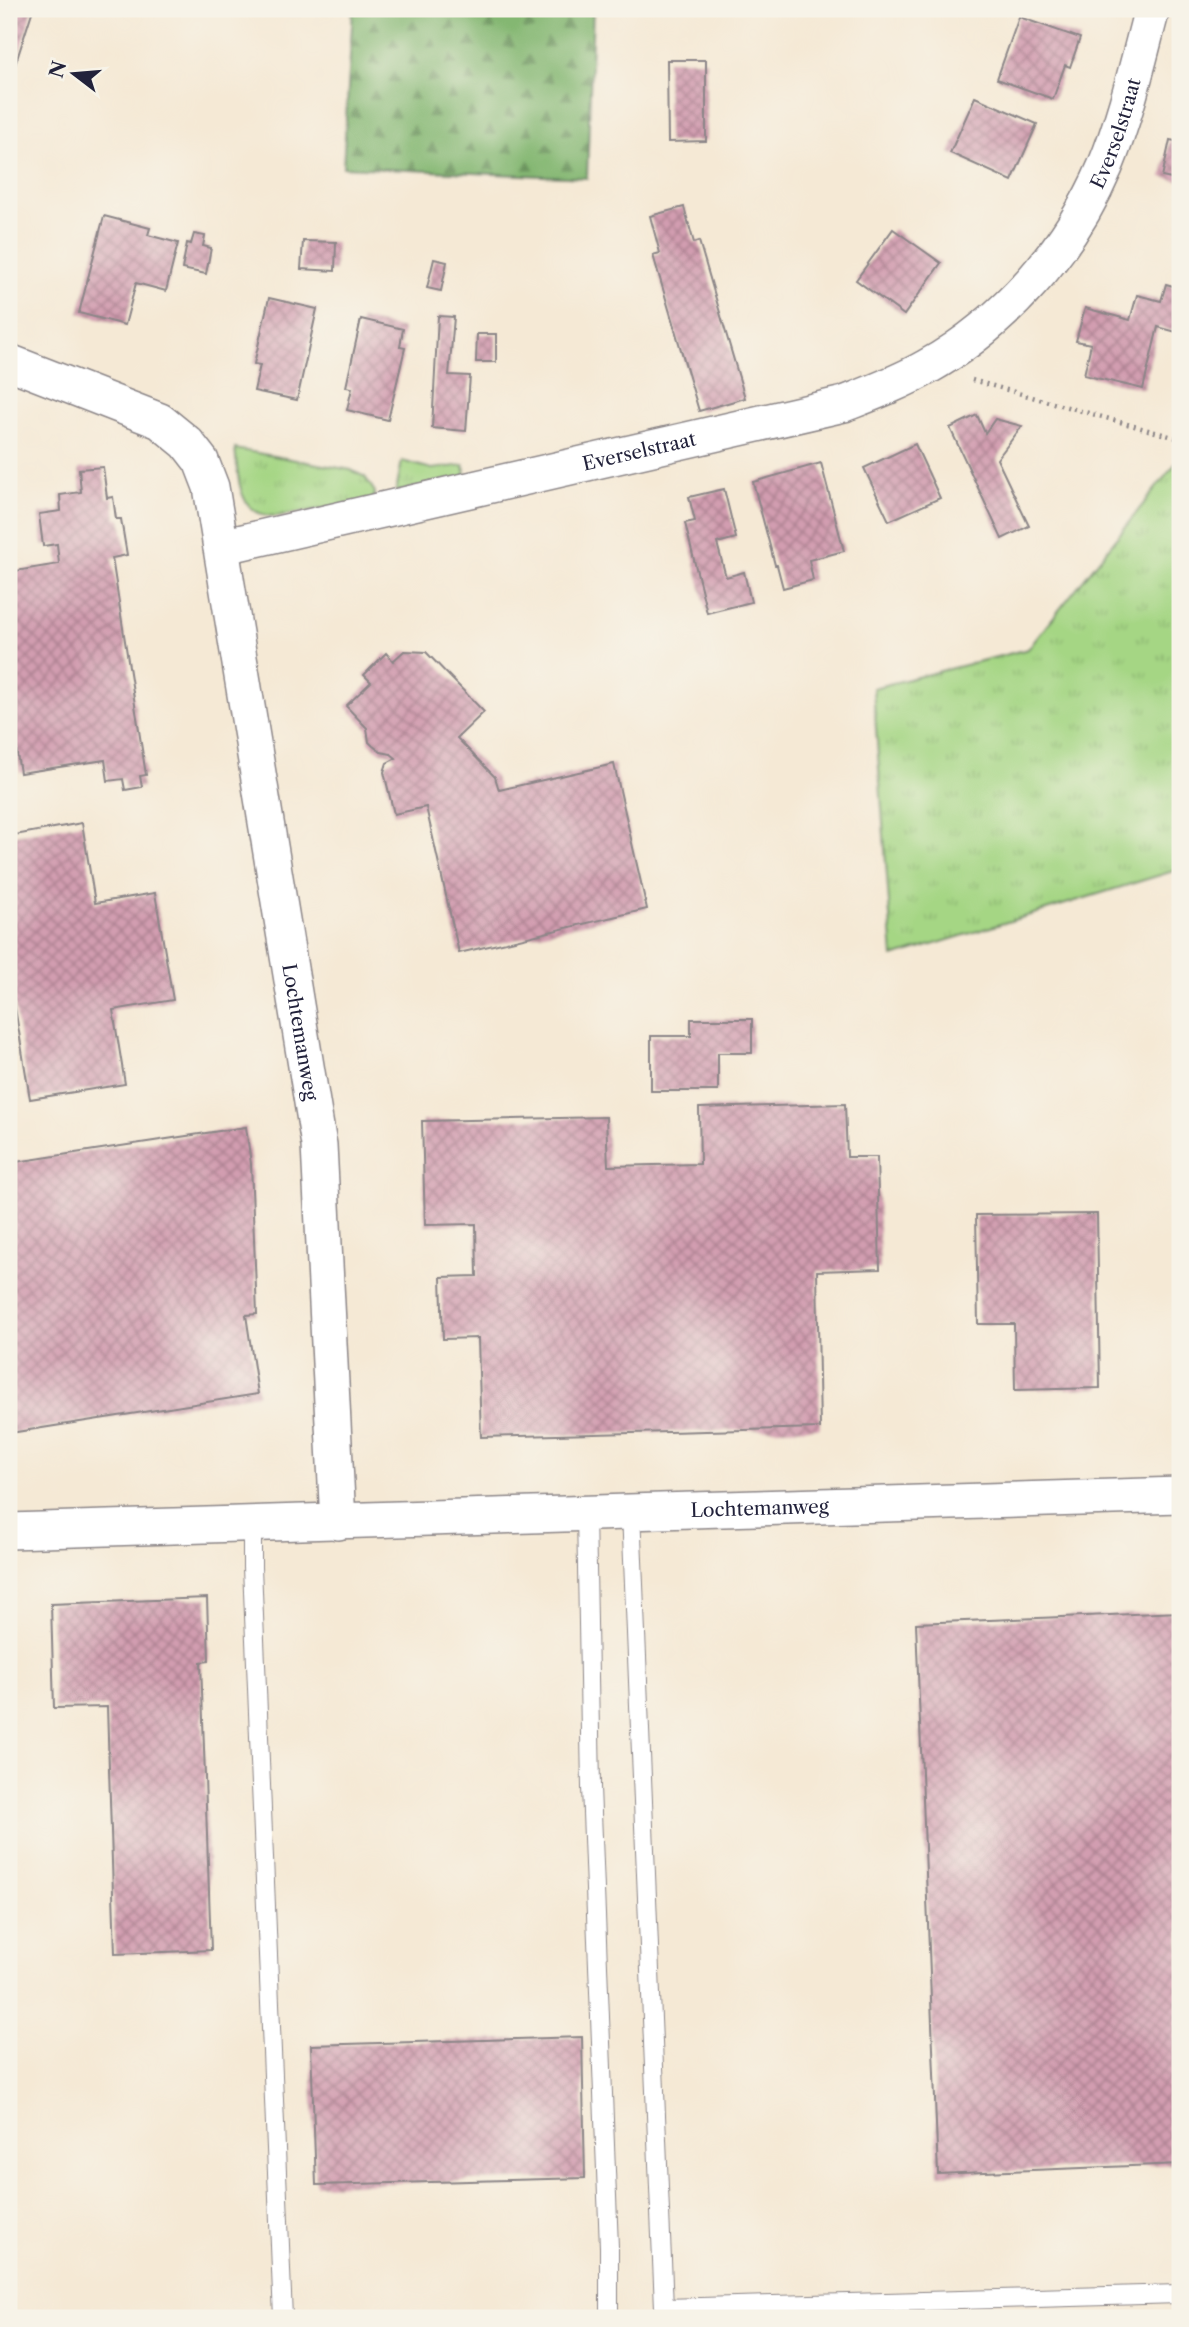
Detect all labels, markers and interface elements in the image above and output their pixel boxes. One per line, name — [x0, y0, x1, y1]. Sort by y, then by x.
north arrow — [38, 38, 108, 108]
text: N — [45, 58, 71, 81]
street label: Everselstraat — [1085, 75, 1145, 192]
street label: Everselstraat — [580, 427, 698, 475]
street label: Lochtemanweg — [278, 962, 323, 1103]
street label: Lochtemanweg — [690, 1494, 830, 1522]

